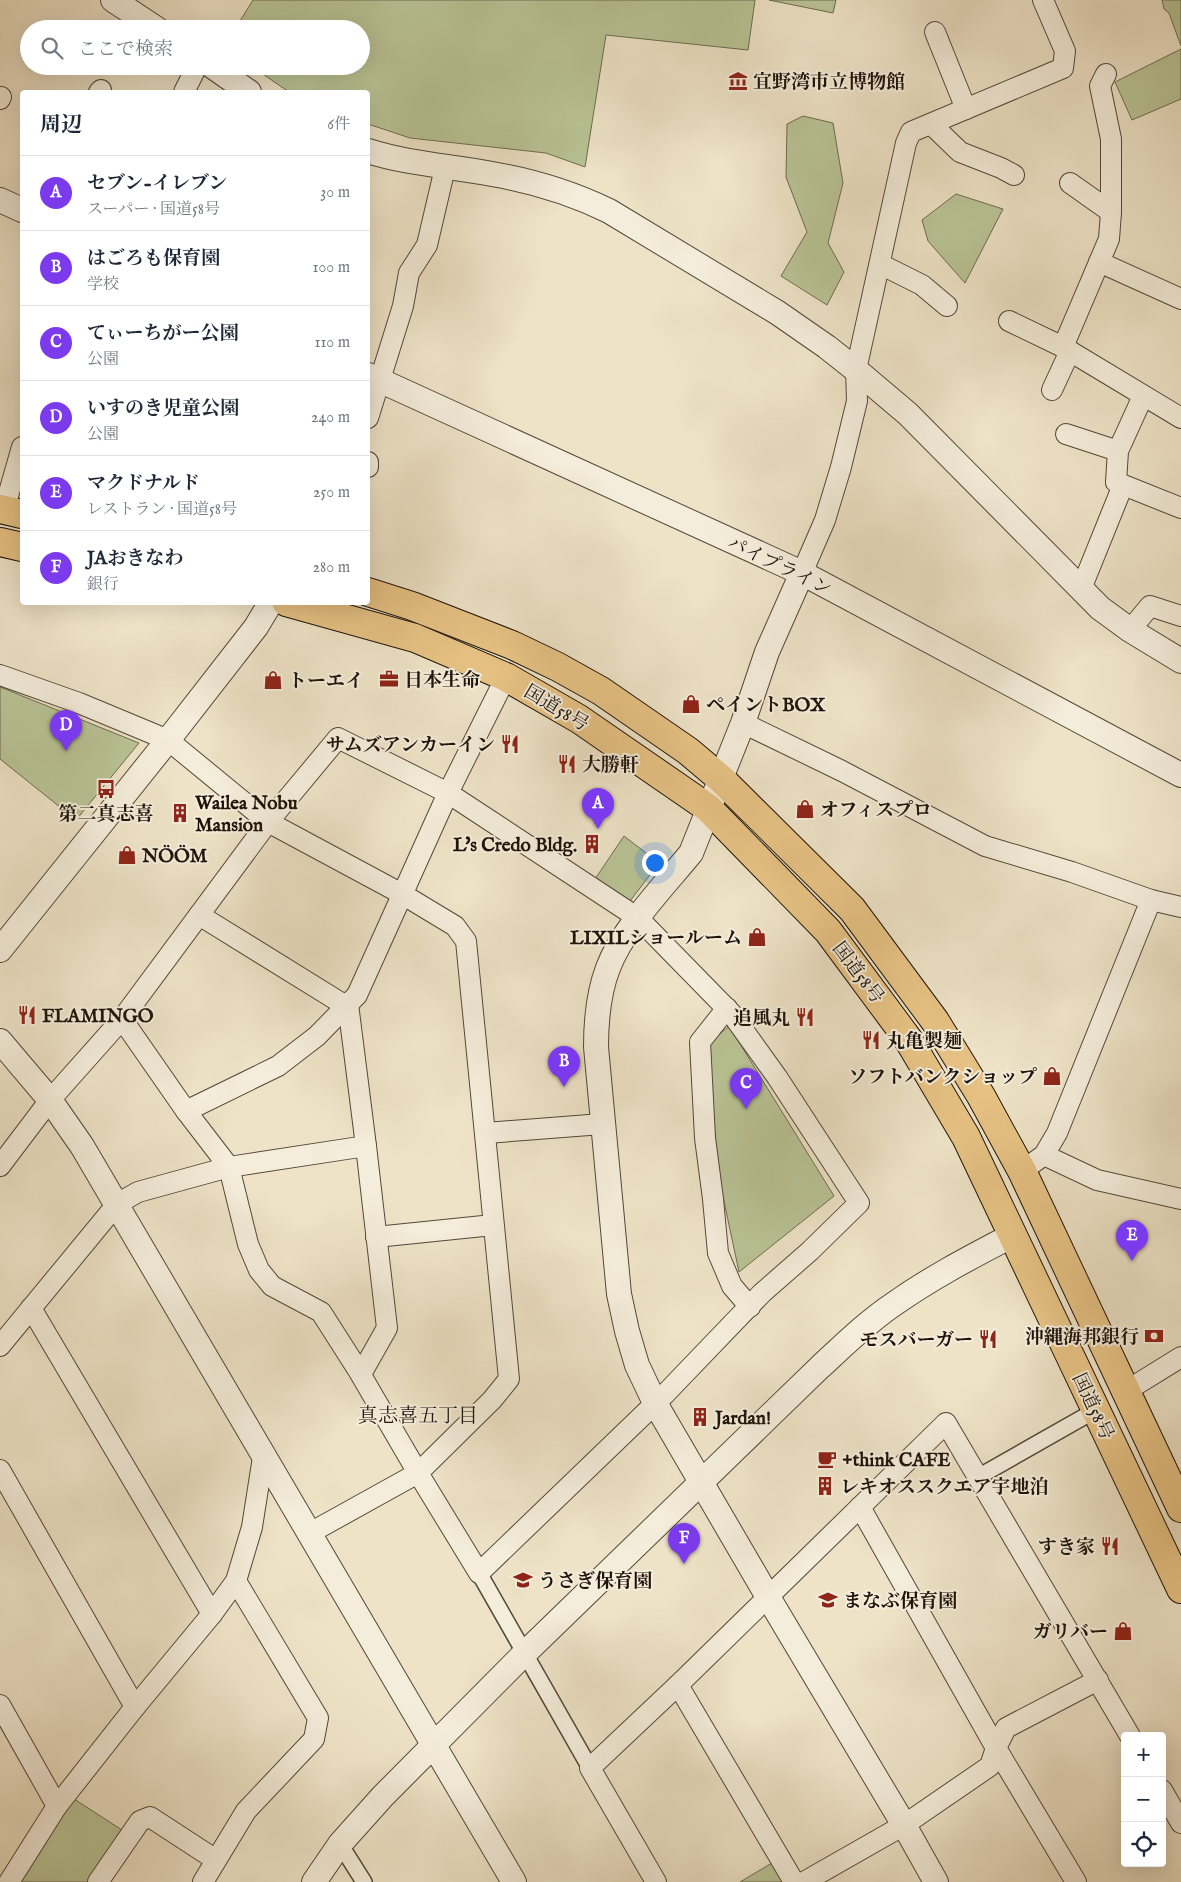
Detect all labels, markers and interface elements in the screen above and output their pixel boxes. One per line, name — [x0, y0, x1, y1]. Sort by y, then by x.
search box — [20, 20, 370, 75]
icon: search — [38, 34, 66, 62]
text: ここで検索 — [78, 38, 173, 62]
museum icon: 宜野湾市立博物館 — [727, 70, 749, 92]
place label: 宜野湾市立博物館 — [753, 71, 905, 95]
text: 周辺 — [40, 112, 82, 139]
text: 6件 — [327, 115, 350, 135]
text: セブン-イレブン — [87, 172, 227, 196]
text: A — [51, 183, 61, 203]
text: 30 m — [320, 183, 350, 203]
text: スーパー · 国道58号 — [87, 200, 220, 220]
text: はごろも保育園 — [87, 247, 220, 271]
text: B — [51, 258, 61, 278]
text: 100 m — [313, 258, 350, 278]
text: 学校 — [87, 275, 119, 295]
text: てぃーちがー公園 — [87, 322, 239, 346]
text: C — [50, 333, 62, 353]
text: 110 m — [314, 333, 350, 353]
text: 公園 — [87, 350, 119, 370]
text: いすのき児童公園 — [87, 397, 239, 421]
text: D — [50, 408, 62, 428]
text: 240 m — [311, 408, 350, 428]
text: 公園 — [87, 425, 119, 445]
text: マクドナルド — [87, 472, 200, 496]
text: E — [50, 483, 62, 503]
text: 250 m — [313, 483, 350, 503]
text: レストラン · 国道58号 — [87, 500, 237, 520]
street label: パイプライン — [723, 531, 835, 602]
text: JAおきなわ — [87, 547, 183, 571]
text: F — [51, 558, 61, 578]
text: 280 m — [313, 558, 350, 578]
text: 銀行 — [87, 575, 119, 595]
office icon: 日本生命 — [378, 668, 400, 690]
shop icon: トーエイ — [262, 669, 284, 691]
place label: 日本生命 — [404, 669, 481, 693]
place label: トーエイ — [288, 670, 364, 694]
street label: 国道58号 — [519, 680, 593, 737]
shop icon: ペイントBOX — [680, 693, 702, 715]
place label: ペイントBOX — [706, 694, 826, 718]
pin: D — [50, 710, 82, 751]
restaurant icon: サムズアンカーイン — [499, 733, 521, 755]
place label: サムズアンカーイン — [326, 734, 495, 758]
restaurant icon: 大勝軒 — [556, 753, 578, 775]
place label: 大勝軒 — [582, 754, 639, 778]
bus stop icon: 第二真志喜 — [95, 778, 117, 800]
pin: A — [582, 788, 614, 829]
place label: Wailea Nobu Mansion — [194, 792, 298, 838]
shop icon: オフィスプロ — [794, 798, 816, 820]
place label: オフィスプロ — [820, 799, 932, 823]
building icon: Wailea Nobu Mansion — [169, 802, 191, 824]
place label: 第二真志喜 — [58, 803, 154, 827]
building icon: L's Credo Bldg. — [581, 833, 603, 855]
place label: L's Credo Bldg. — [453, 834, 577, 858]
shop icon: NÖÖM — [116, 844, 138, 866]
place label: NÖÖM — [141, 844, 208, 869]
your location — [642, 850, 668, 876]
shop icon: LIXILショールーム — [746, 926, 768, 948]
place label: LIXILショールーム — [570, 927, 742, 951]
street label: 国道58号 — [826, 937, 888, 1009]
restaurant icon: FLAMINGO — [16, 1004, 38, 1026]
place label: FLAMINGO — [42, 1005, 154, 1029]
restaurant icon: 追風丸 — [794, 1006, 816, 1028]
place label: 追風丸 — [733, 1007, 790, 1031]
restaurant icon: 丸亀製麺 — [860, 1029, 882, 1051]
place label: 丸亀製麺 — [886, 1030, 962, 1054]
pin: B — [548, 1046, 580, 1087]
shop icon: ソフトバンクショップ — [1041, 1065, 1063, 1087]
place label: ソフトバンクショップ — [848, 1066, 1037, 1090]
pin: C — [730, 1068, 762, 1109]
pin: E — [1116, 1220, 1148, 1261]
bank icon: 沖縄海邦銀行 — [1143, 1325, 1165, 1347]
place label: 沖縄海邦銀行 — [1025, 1326, 1139, 1350]
restaurant icon: モスバーガー — [977, 1328, 999, 1350]
place label: モスバーガー — [859, 1329, 973, 1353]
street label: 国道58号 — [1066, 1369, 1118, 1444]
district label: 真志喜五丁目 — [358, 1404, 478, 1429]
building icon: Jardan! — [689, 1406, 711, 1428]
place label: Jardan! — [712, 1407, 771, 1431]
cafe icon: +think CAFE — [816, 1448, 838, 1470]
place label: +think CAFE — [842, 1449, 950, 1473]
building icon: レキオススクエア宇地泊 — [814, 1475, 836, 1497]
place label: レキオススクエア宇地泊 — [840, 1476, 1048, 1500]
pin: F — [668, 1523, 700, 1564]
restaurant icon: すき家 — [1099, 1535, 1121, 1557]
place label: すき家 — [1038, 1536, 1095, 1560]
school or university icon: うさぎ保育園 — [512, 1569, 534, 1591]
place label: うさぎ保育園 — [538, 1570, 652, 1594]
school or university icon: まなぶ保育園 — [817, 1589, 839, 1611]
place label: まなぶ保育園 — [843, 1590, 957, 1614]
shop icon: ガリバー — [1112, 1620, 1134, 1642]
place label: ガリバー — [1033, 1621, 1108, 1645]
map controls — [1121, 1732, 1166, 1867]
button: + — [1121, 1732, 1166, 1777]
button: − — [1121, 1777, 1166, 1822]
button: locate — [1121, 1822, 1166, 1867]

